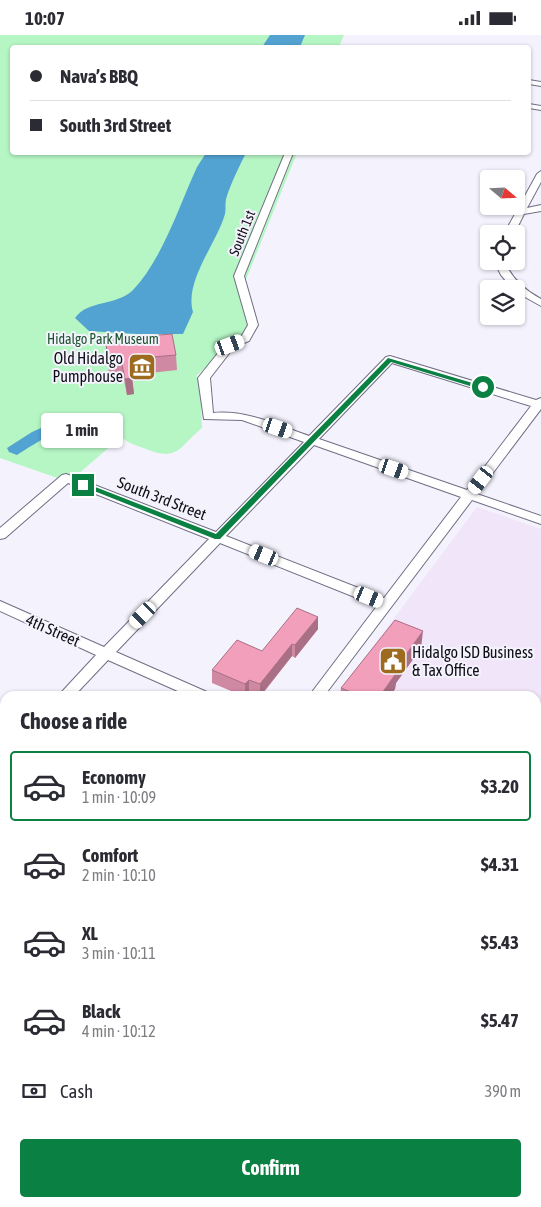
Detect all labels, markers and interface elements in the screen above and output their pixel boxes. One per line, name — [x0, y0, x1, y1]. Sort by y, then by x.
text: 10:07 — [25, 7, 65, 29]
text: Nava’s BBQ — [60, 65, 138, 87]
text: South 3rd Street — [60, 114, 171, 136]
north arrow — [480, 170, 525, 215]
map controls — [480, 170, 525, 325]
street label: South 1st — [226, 208, 258, 258]
button: locate — [480, 225, 525, 270]
button: layers — [480, 280, 525, 325]
park label: Hidalgo Park Museum — [47, 331, 159, 347]
car — [213, 333, 246, 357]
place label: Old Hidalgo Pumphouse — [52, 349, 123, 386]
museum icon: Old Hidalgo Pumphouse — [127, 352, 157, 382]
route start — [472, 376, 494, 398]
callout: 1 min — [42, 413, 124, 447]
car — [261, 416, 294, 440]
text: 1 min — [66, 421, 98, 439]
car — [377, 457, 410, 481]
car — [465, 464, 496, 496]
street label: South 3rd Street — [115, 473, 209, 523]
route end — [72, 474, 94, 496]
car — [247, 542, 280, 568]
car — [352, 584, 385, 610]
car — [127, 599, 158, 631]
street label: 4th Street — [23, 610, 83, 650]
place label: Hidalgo ISD Business & Tax Office — [412, 643, 534, 679]
public building icon: Hidalgo ISD Business & Tax Office — [378, 646, 408, 676]
text: Choose a ride — [20, 708, 127, 734]
icon: car — [22, 764, 67, 809]
text: Economy — [82, 766, 146, 788]
text: $3.20 — [481, 775, 519, 797]
text: 1 min · 10:09 — [82, 788, 156, 806]
icon: car — [22, 842, 67, 887]
text: Comfort — [82, 844, 138, 866]
text: $4.31 — [481, 853, 519, 875]
text: 2 min · 10:10 — [82, 866, 156, 884]
icon: car — [22, 920, 67, 965]
text: XL — [82, 922, 98, 944]
text: $5.43 — [481, 931, 519, 953]
text: 3 min · 10:11 — [82, 944, 156, 962]
icon: car — [22, 998, 67, 1043]
text: Black — [82, 1000, 120, 1022]
text: $5.47 — [481, 1009, 519, 1031]
text: 4 min · 10:12 — [82, 1022, 156, 1040]
icon: cash — [20, 1077, 48, 1105]
text: Cash — [60, 1080, 93, 1102]
text: 390 m — [485, 1082, 521, 1100]
button: Confirm — [20, 1139, 521, 1197]

